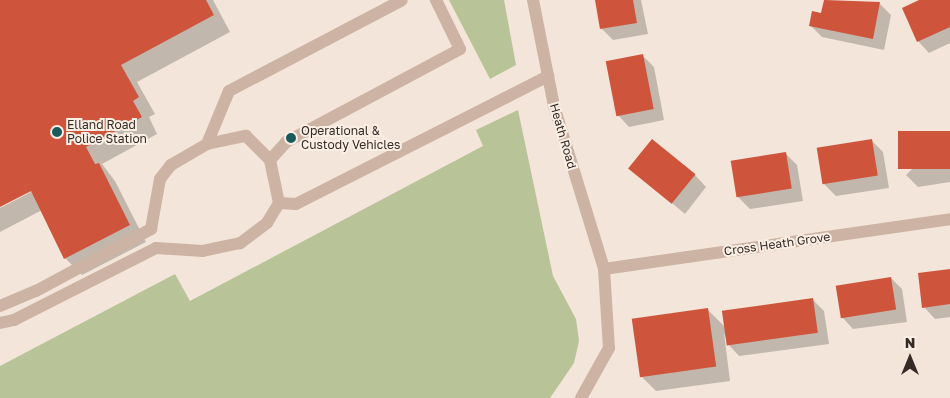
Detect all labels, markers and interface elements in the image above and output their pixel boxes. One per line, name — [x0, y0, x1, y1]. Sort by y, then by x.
street label: Heath Road — [547, 102, 579, 170]
place label: Elland Road Police Station — [67, 118, 147, 146]
place label: Operational & Custody Vehicles — [301, 124, 400, 152]
marker: Elland Road Police Station — [51, 126, 63, 138]
marker: Operational & Custody Vehicles — [285, 132, 297, 144]
street label: Cross Heath Grove — [723, 229, 831, 259]
north arrow — [885, 333, 935, 383]
text: N — [905, 334, 915, 351]

